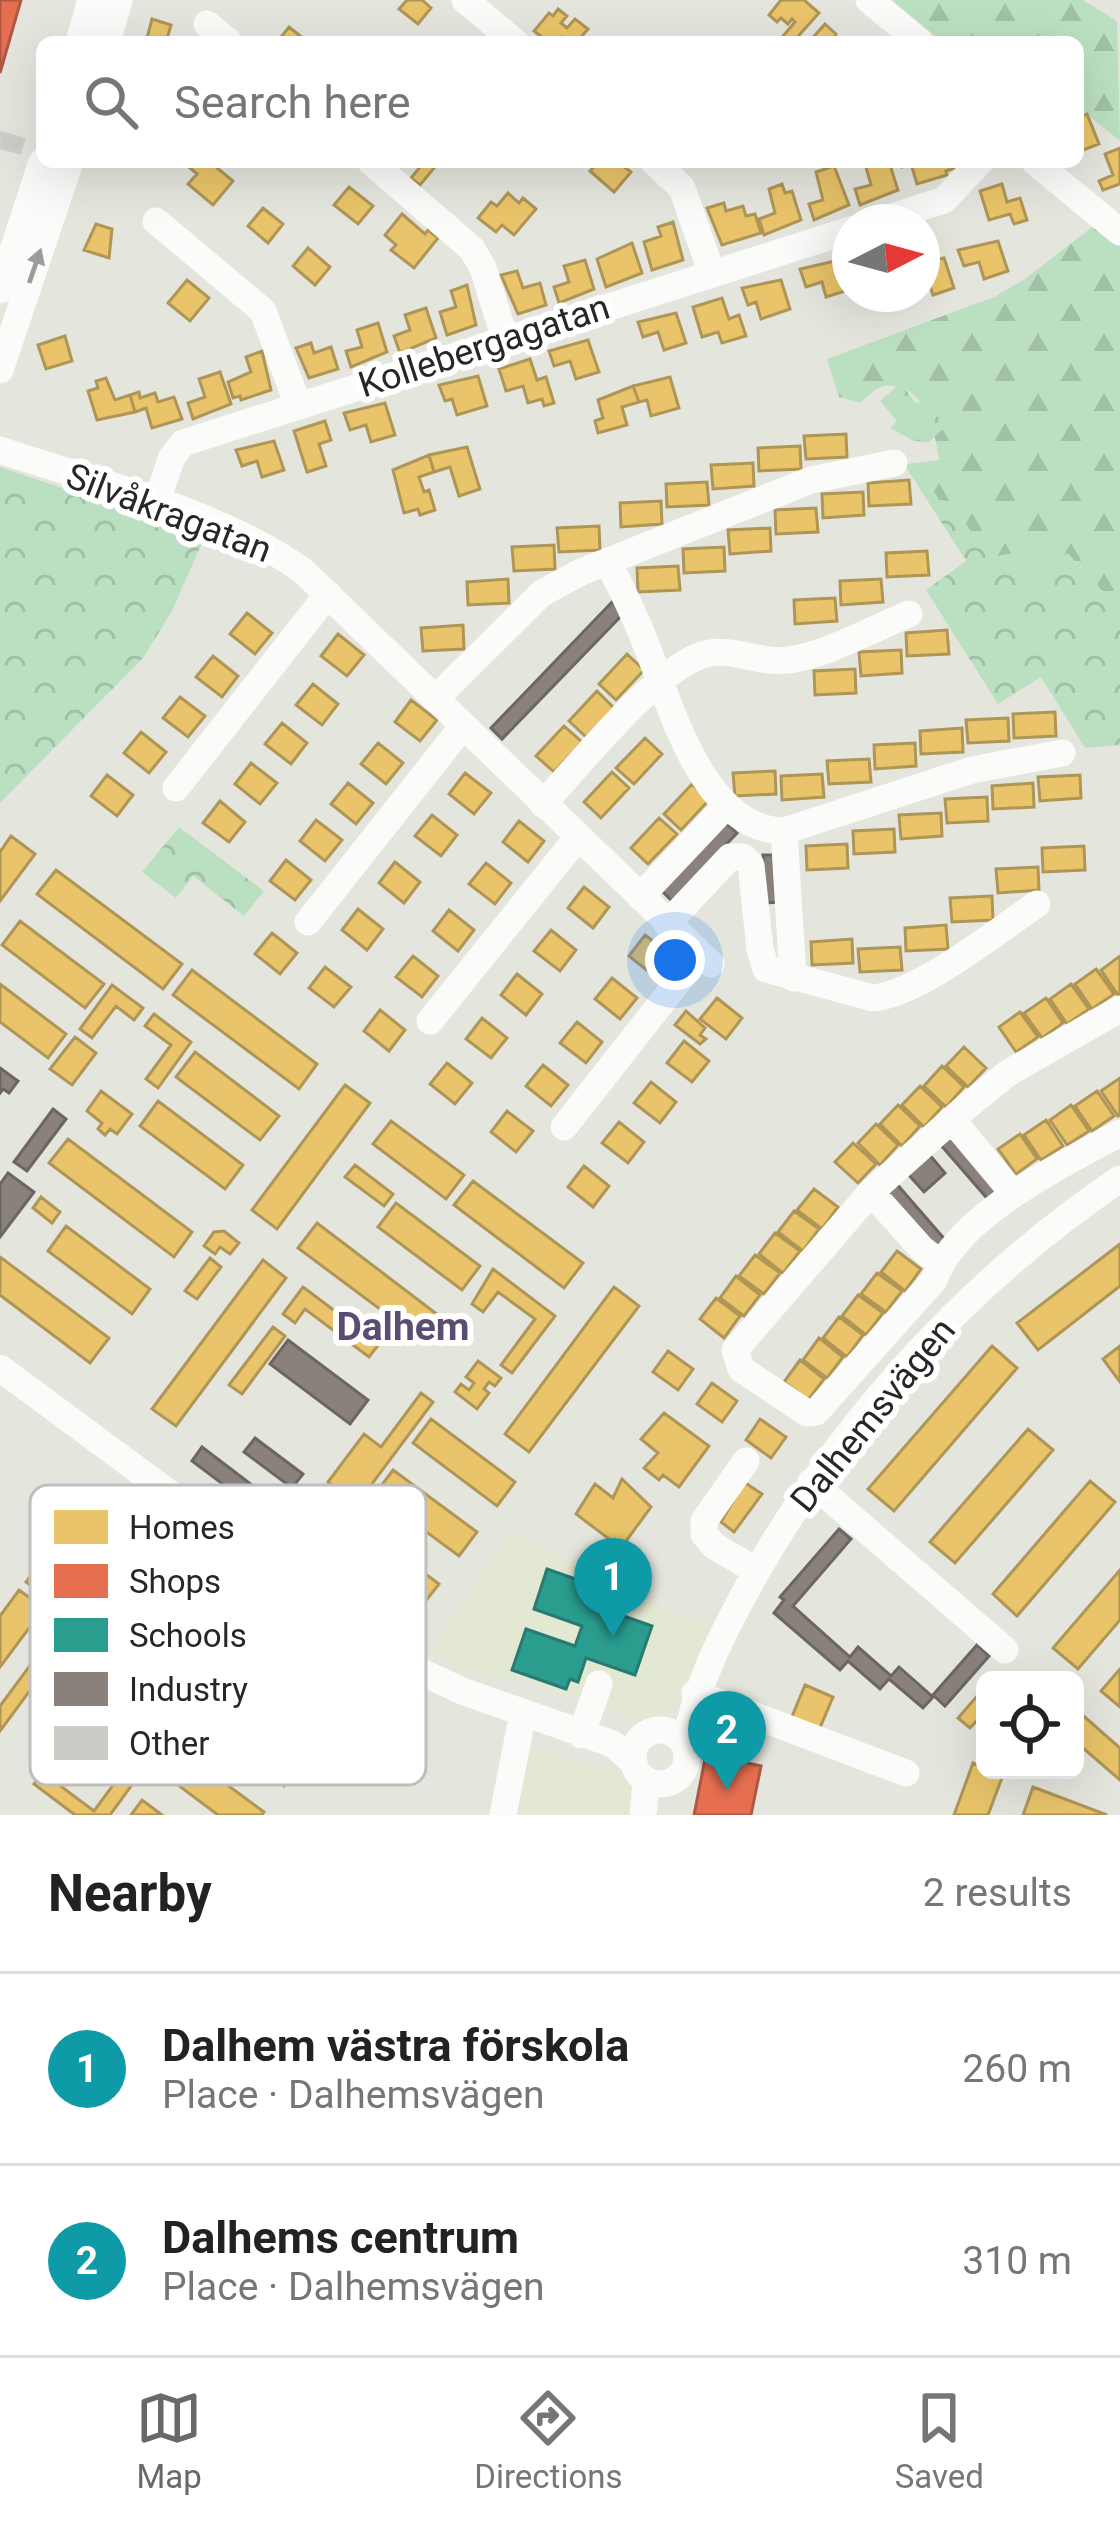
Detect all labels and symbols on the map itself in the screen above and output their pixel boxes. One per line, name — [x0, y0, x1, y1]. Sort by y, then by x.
north arrow — [832, 204, 940, 312]
one-way arrow — [27, 248, 45, 284]
street label: Kollebergagatan — [353, 286, 615, 406]
street label: Silvåkragatan — [61, 455, 277, 571]
your location — [645, 930, 705, 990]
district label: Dalhem — [336, 1304, 470, 1350]
street label: Dalhemsvägen — [782, 1310, 964, 1520]
legend — [30, 1485, 426, 1785]
text: Homes — [129, 1508, 235, 1547]
pin: 1 — [574, 1538, 652, 1637]
text: Shops — [129, 1562, 221, 1601]
text: Schools — [129, 1616, 247, 1655]
text: Industry — [129, 1670, 248, 1709]
pin: 2 — [688, 1691, 766, 1790]
text: Other — [129, 1724, 209, 1763]

